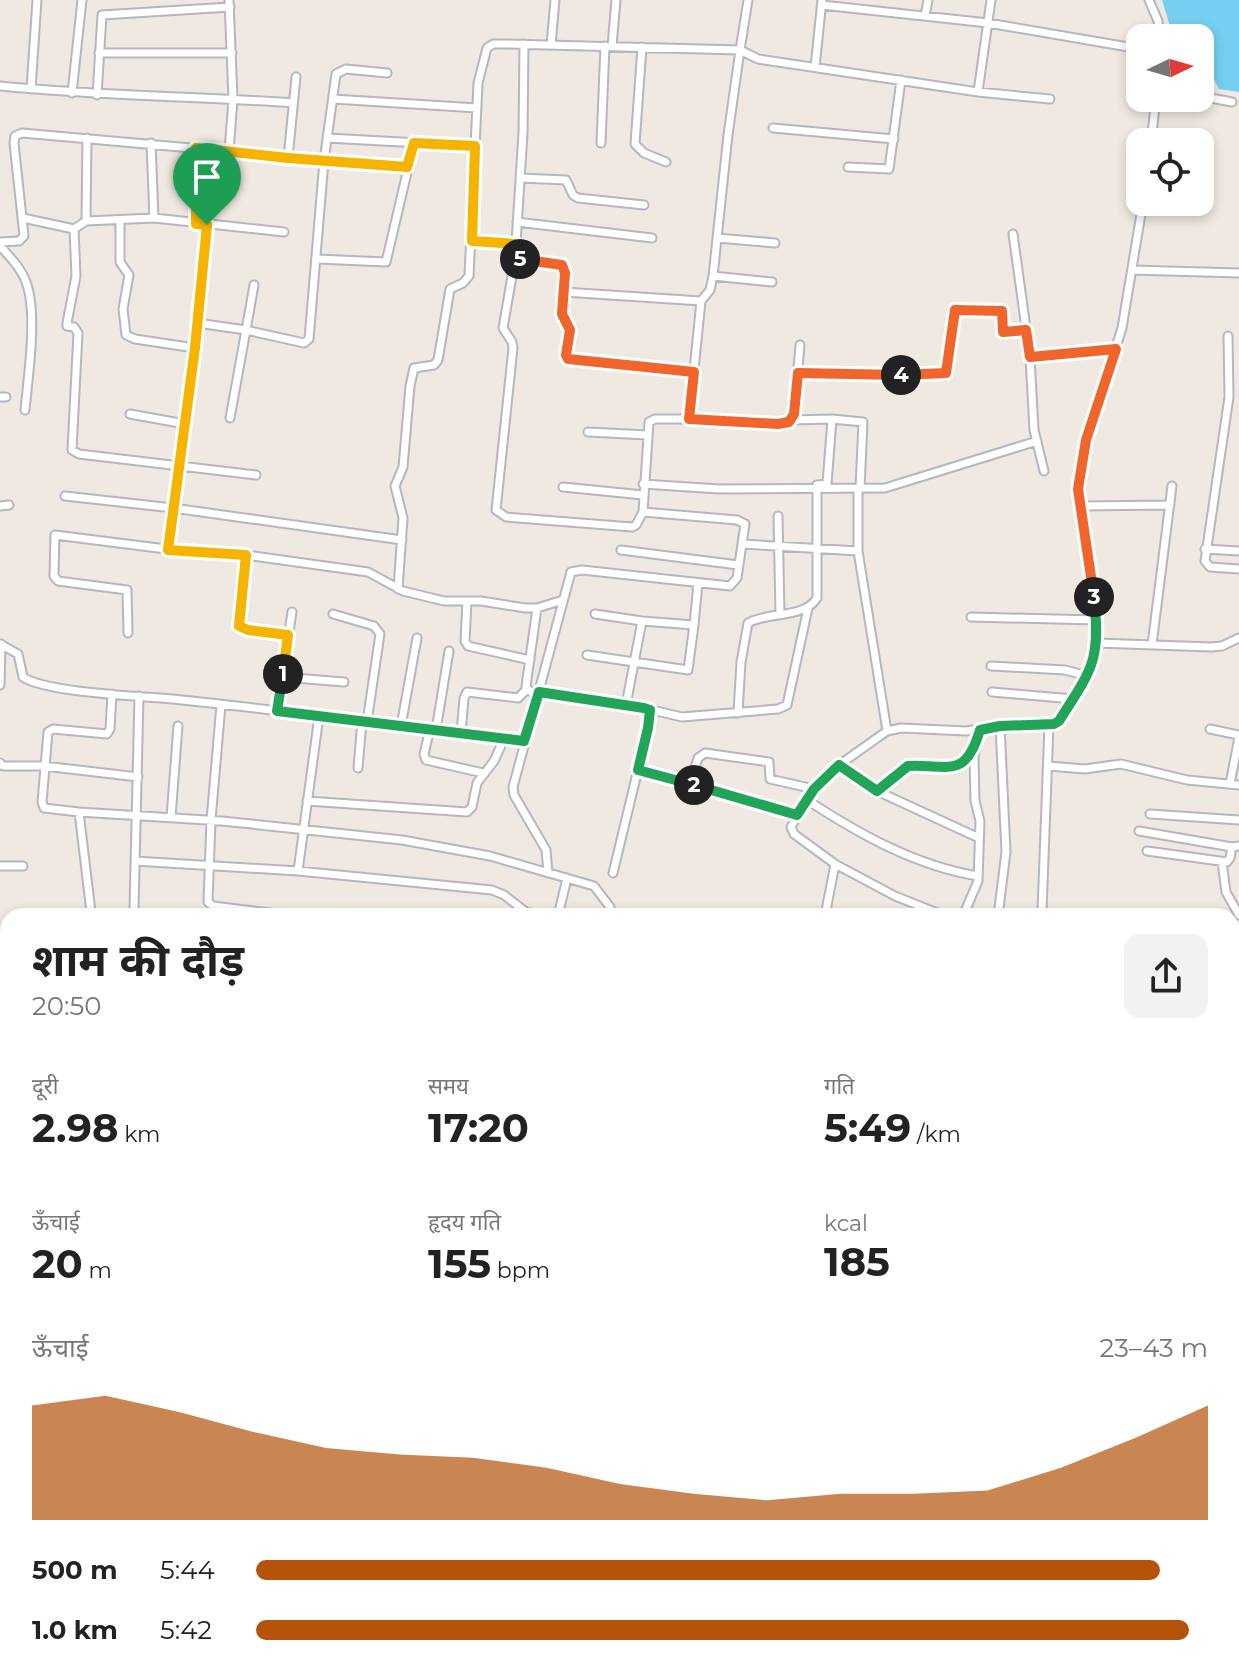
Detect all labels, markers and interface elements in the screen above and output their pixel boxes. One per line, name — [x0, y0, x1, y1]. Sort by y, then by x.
north arrow — [1126, 24, 1214, 112]
map controls — [1126, 24, 1214, 216]
button: locate — [1126, 128, 1214, 216]
pin — [173, 143, 241, 225]
icon: arrive — [185, 155, 229, 199]
pin: 5 — [500, 239, 540, 279]
text: 5 — [513, 245, 527, 272]
pin: 4 — [881, 355, 921, 395]
text: 4 — [893, 361, 909, 388]
pin: 3 — [1074, 577, 1114, 617]
text: 3 — [1087, 583, 1101, 610]
pin: 1 — [263, 654, 303, 694]
text: 1 — [279, 660, 287, 687]
pin: 2 — [674, 765, 714, 805]
text: 2 — [688, 771, 700, 798]
text: शाम की दौड़ — [32, 933, 244, 987]
button: share — [1124, 934, 1208, 1018]
text: 20:50 — [32, 990, 101, 1022]
text: दूरी — [32, 1073, 58, 1100]
text: समय — [428, 1073, 469, 1100]
text: गति — [824, 1073, 855, 1100]
text: 2.98 — [32, 1103, 118, 1152]
text: 17:20 — [428, 1103, 529, 1152]
text: 5:49 — [824, 1103, 911, 1152]
text: km — [118, 1121, 160, 1148]
text: /km — [911, 1121, 961, 1148]
text: ऊँचाई — [32, 1209, 80, 1236]
text: हृदय गति — [428, 1209, 501, 1236]
text: kcal — [824, 1210, 868, 1237]
text: 185 — [824, 1237, 890, 1286]
text: 20 — [32, 1239, 83, 1288]
text: 155 — [428, 1239, 491, 1288]
text: m — [83, 1257, 112, 1284]
text: bpm — [491, 1257, 550, 1284]
text: ऊँचाई — [32, 1332, 88, 1364]
text: 23–43 m — [1100, 1332, 1208, 1364]
text: 500 m — [32, 1554, 117, 1586]
text: 5:44 — [160, 1554, 215, 1586]
text: 1.0 km — [32, 1614, 118, 1646]
text: 5:42 — [160, 1614, 212, 1646]

